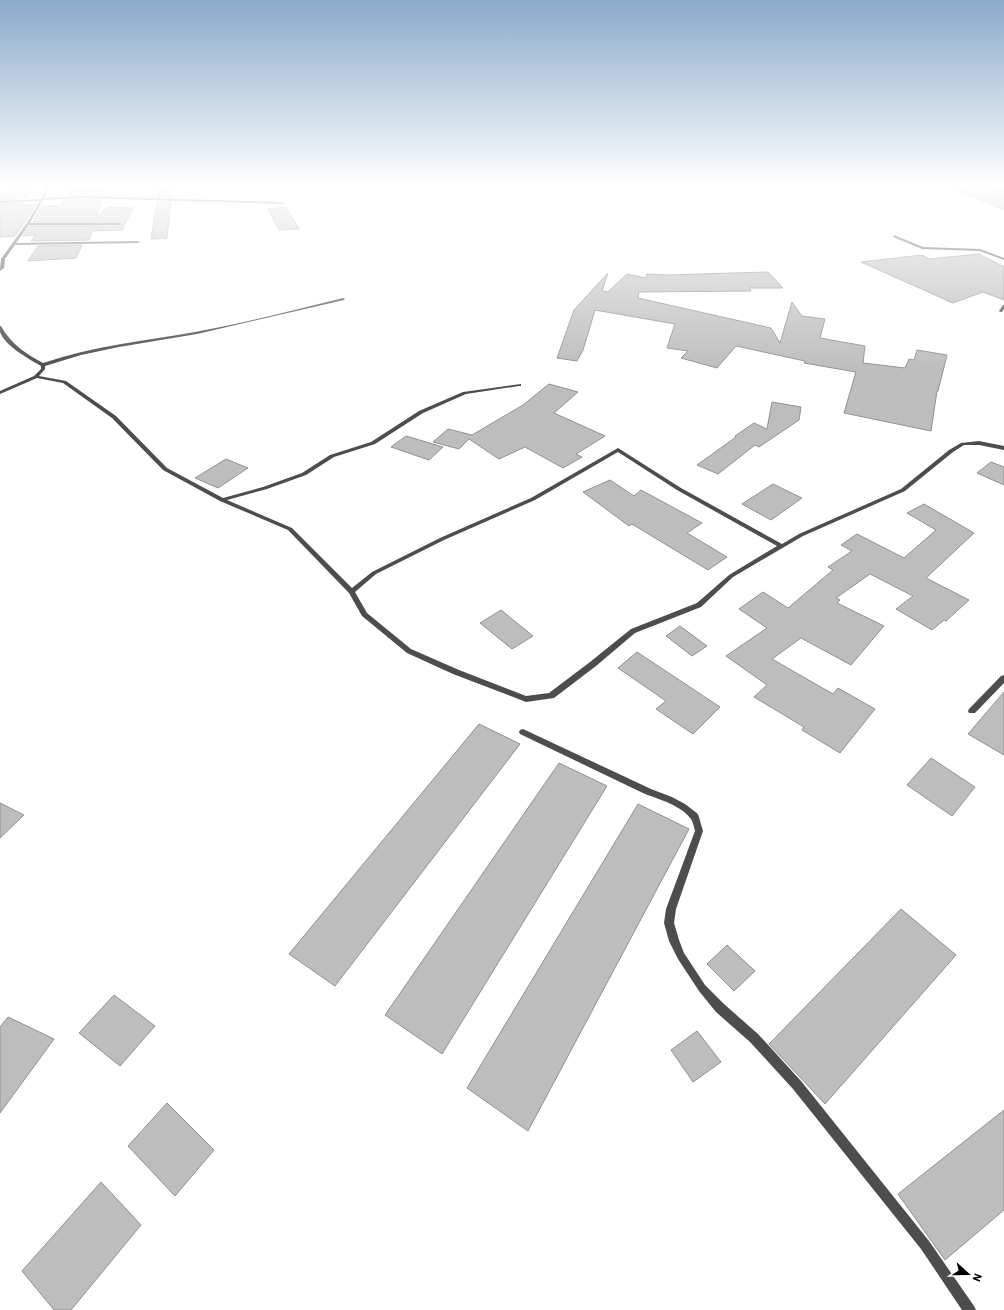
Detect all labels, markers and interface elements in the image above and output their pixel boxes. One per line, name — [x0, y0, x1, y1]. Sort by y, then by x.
north arrow — [948, 1254, 988, 1294]
text: N — [970, 1272, 985, 1284]

